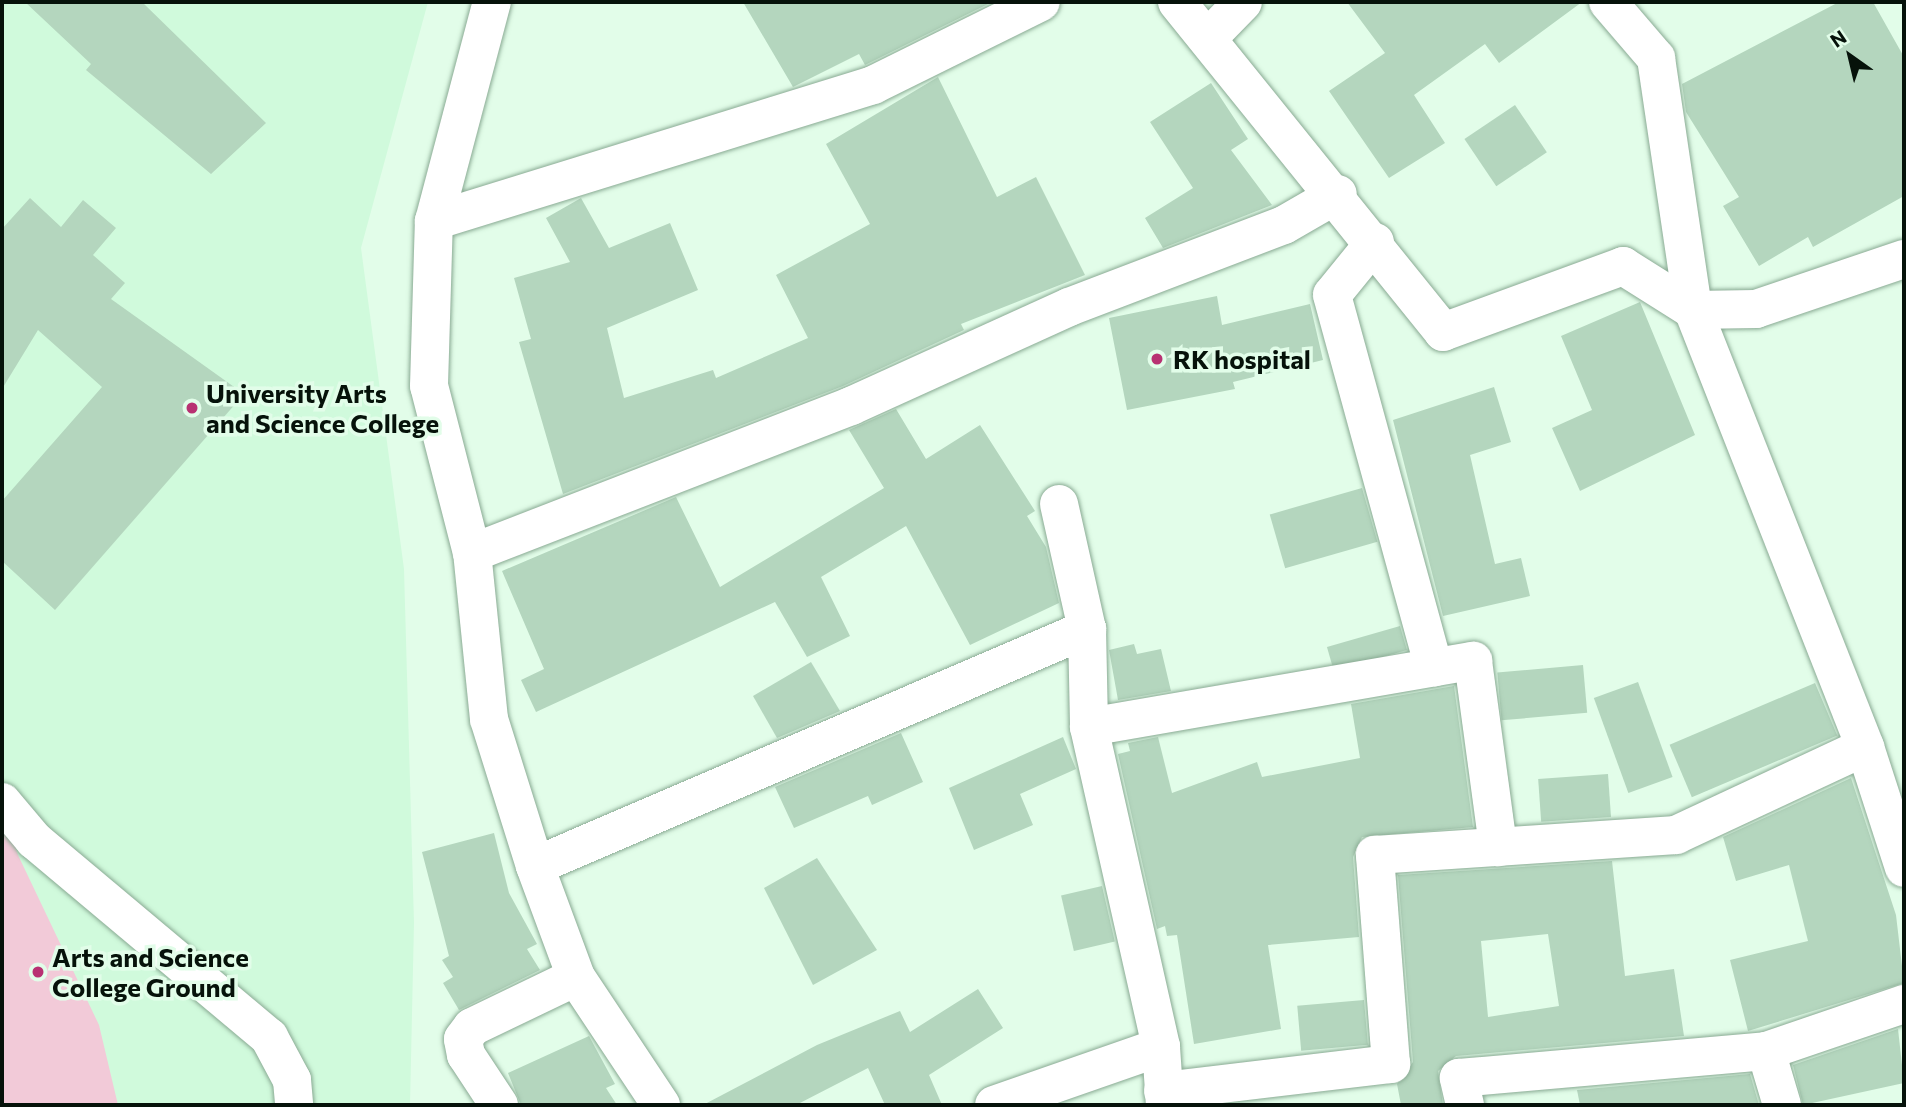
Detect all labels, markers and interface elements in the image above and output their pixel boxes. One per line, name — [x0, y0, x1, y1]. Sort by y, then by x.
north arrow — [1815, 21, 1885, 91]
text: N — [1826, 25, 1850, 52]
place label: RK hospital — [1173, 343, 1311, 375]
marker: RK hospital — [1147, 349, 1167, 369]
place label: University Arts and Science College — [206, 377, 439, 438]
marker: University Arts and Science College — [184, 400, 200, 416]
place label: Arts and Science College Ground — [52, 941, 249, 1002]
marker: Arts and Science College Ground — [30, 964, 46, 980]

